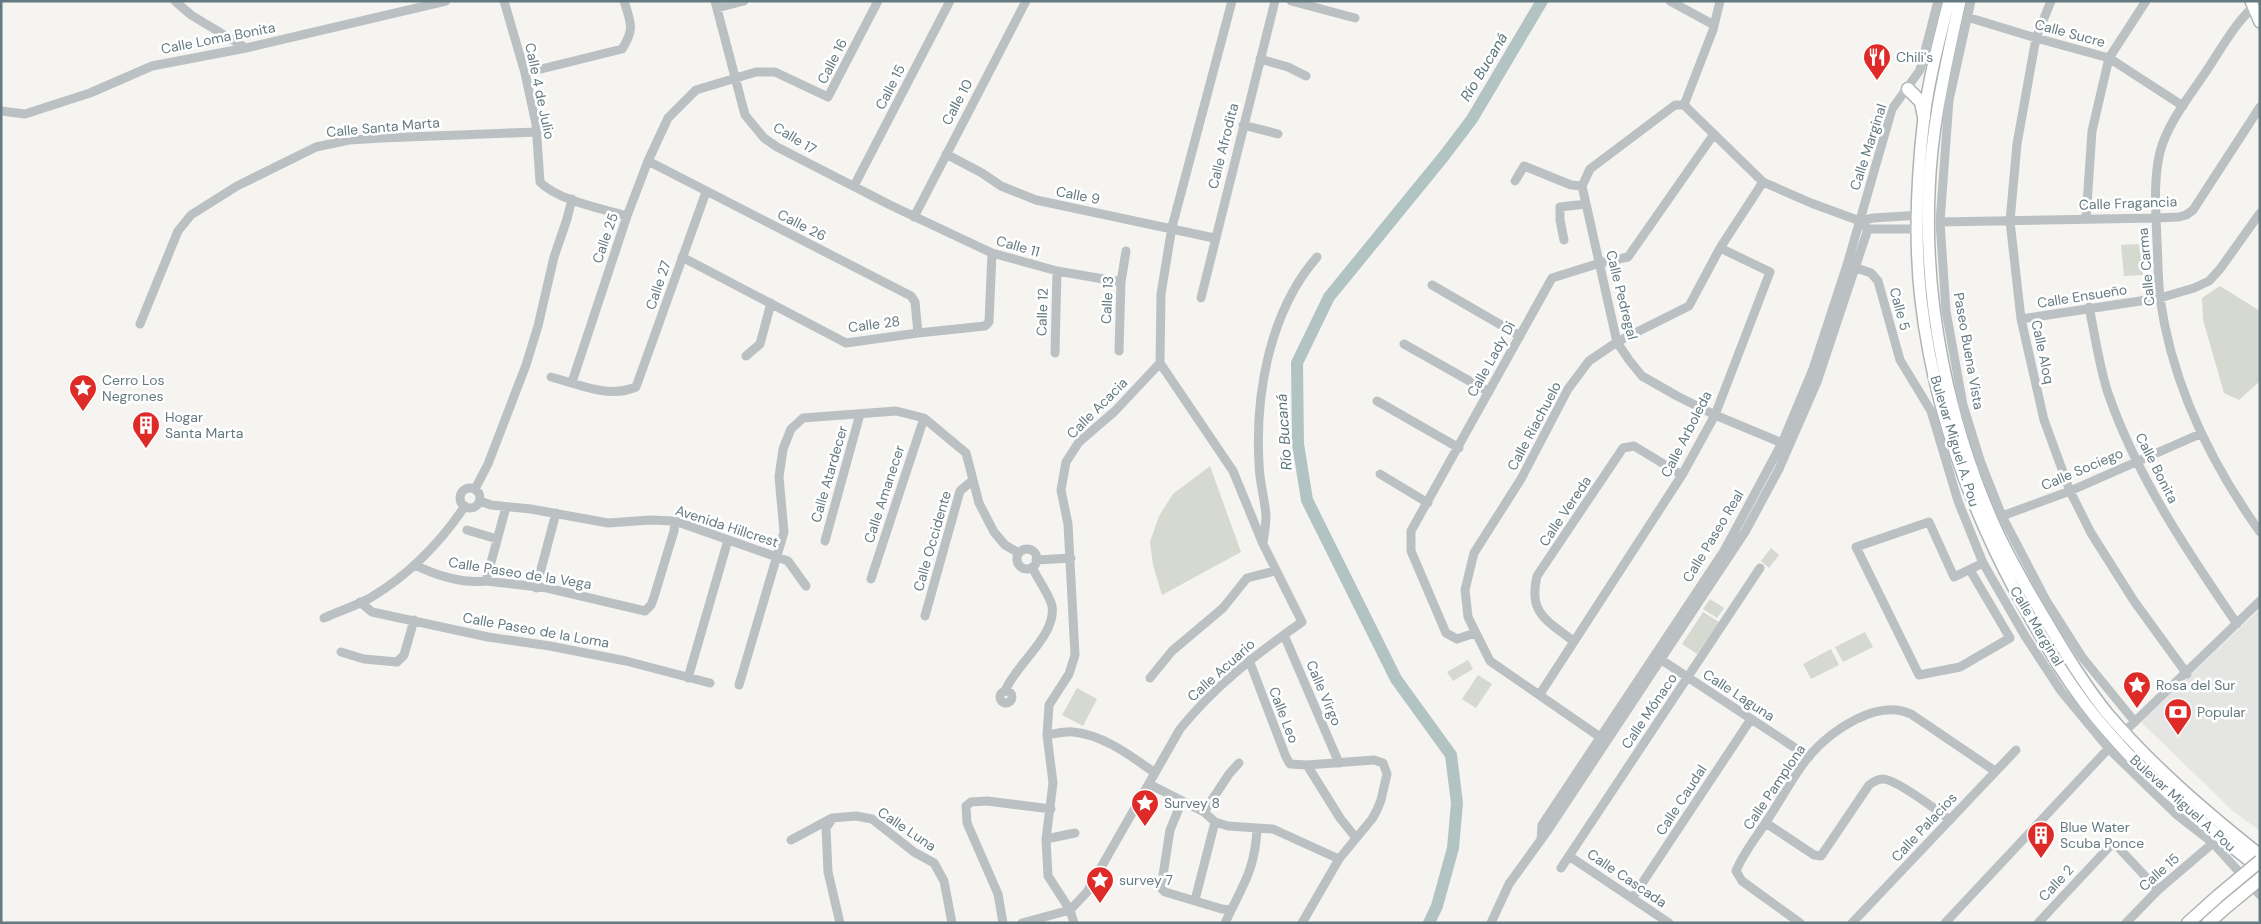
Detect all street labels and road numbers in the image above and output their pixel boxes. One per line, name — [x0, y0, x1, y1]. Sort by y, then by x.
street label: Calle Sucre — [2033, 15, 2107, 51]
street label: Calle Loma Bonita — [159, 18, 277, 58]
street label: Calle 16 — [813, 35, 851, 87]
street label: Calle 4 de Julio — [521, 41, 559, 141]
street label: Calle 15 — [871, 61, 909, 113]
street label: Calle 10 — [937, 76, 977, 128]
street label: Calle Afrodita — [1204, 101, 1242, 191]
street label: Calle Marginal — [1846, 101, 1890, 193]
street label: Calle Santa Marta — [326, 113, 440, 141]
street label: Calle 17 — [770, 118, 820, 158]
street label: Calle 9 — [1055, 182, 1102, 208]
street label: Calle Fragancia — [2079, 192, 2177, 214]
street label: Calle 26 — [775, 205, 829, 245]
street label: Calle 25 — [588, 210, 622, 266]
street label: Calle Carma — [2134, 227, 2158, 307]
street label: Calle 11 — [994, 231, 1042, 261]
street label: Calle Pedregal — [1602, 248, 1642, 342]
street label: Calle 27 — [641, 258, 675, 312]
street label: Calle 13 — [1097, 275, 1117, 325]
street label: Calle Ensueño — [2036, 280, 2128, 312]
street label: Calle 5 — [1886, 285, 1914, 333]
street label: Calle 12 — [1032, 288, 1052, 336]
street label: Paseo Buena Vista — [1950, 291, 1988, 411]
street label: Calle 28 — [847, 312, 901, 336]
street label: Calle Lady Di — [1463, 318, 1519, 400]
street label: Calle Aloq — [2027, 318, 2059, 386]
street label: Bulevar Miguel A. Pou — [1926, 373, 1984, 509]
street label: Calle Acacia — [1063, 374, 1131, 442]
street label: Calle Riachuelo — [1503, 378, 1565, 474]
street label: Calle Arboleda — [1657, 388, 1715, 480]
street label: Calle Atardecer — [807, 423, 851, 525]
street label: Calle Bonita — [2132, 430, 2182, 506]
street label: Calle Amanecer — [860, 443, 908, 545]
street label: Calle Sociego — [2038, 444, 2126, 494]
street label: Calle Vereda — [1535, 472, 1595, 550]
street label: Calle Paseo Real — [1678, 487, 1748, 585]
street label: Calle Occidente — [909, 489, 955, 593]
street label: Avenida Hillcrest — [673, 501, 781, 551]
street label: Calle Paseo de la Vega — [447, 553, 593, 593]
street label: Calle Marginal — [2006, 583, 2068, 669]
street label: Calle Paseo de la Loma — [461, 608, 611, 652]
street label: Calle Acuario — [1183, 635, 1259, 705]
street label: Calle Virgo — [1302, 658, 1346, 728]
street label: Calle Laguna — [1700, 665, 1778, 725]
street label: Calle Mónaco — [1617, 670, 1681, 752]
street label: Calle Leo — [1265, 684, 1303, 746]
street label: Calle Pamplona — [1739, 741, 1809, 833]
street label: Bulevar Miguel A. Pou — [2126, 751, 2240, 855]
street label: Calle Caudal — [1651, 761, 1711, 839]
street label: Calle Palacios — [1887, 789, 1961, 865]
street label: Calle Luna — [874, 803, 940, 855]
street label: Calle Cascada — [1584, 845, 1670, 911]
street label: Calle 15 — [2135, 849, 2183, 895]
street label: Calle 2 — [2035, 861, 2077, 905]

